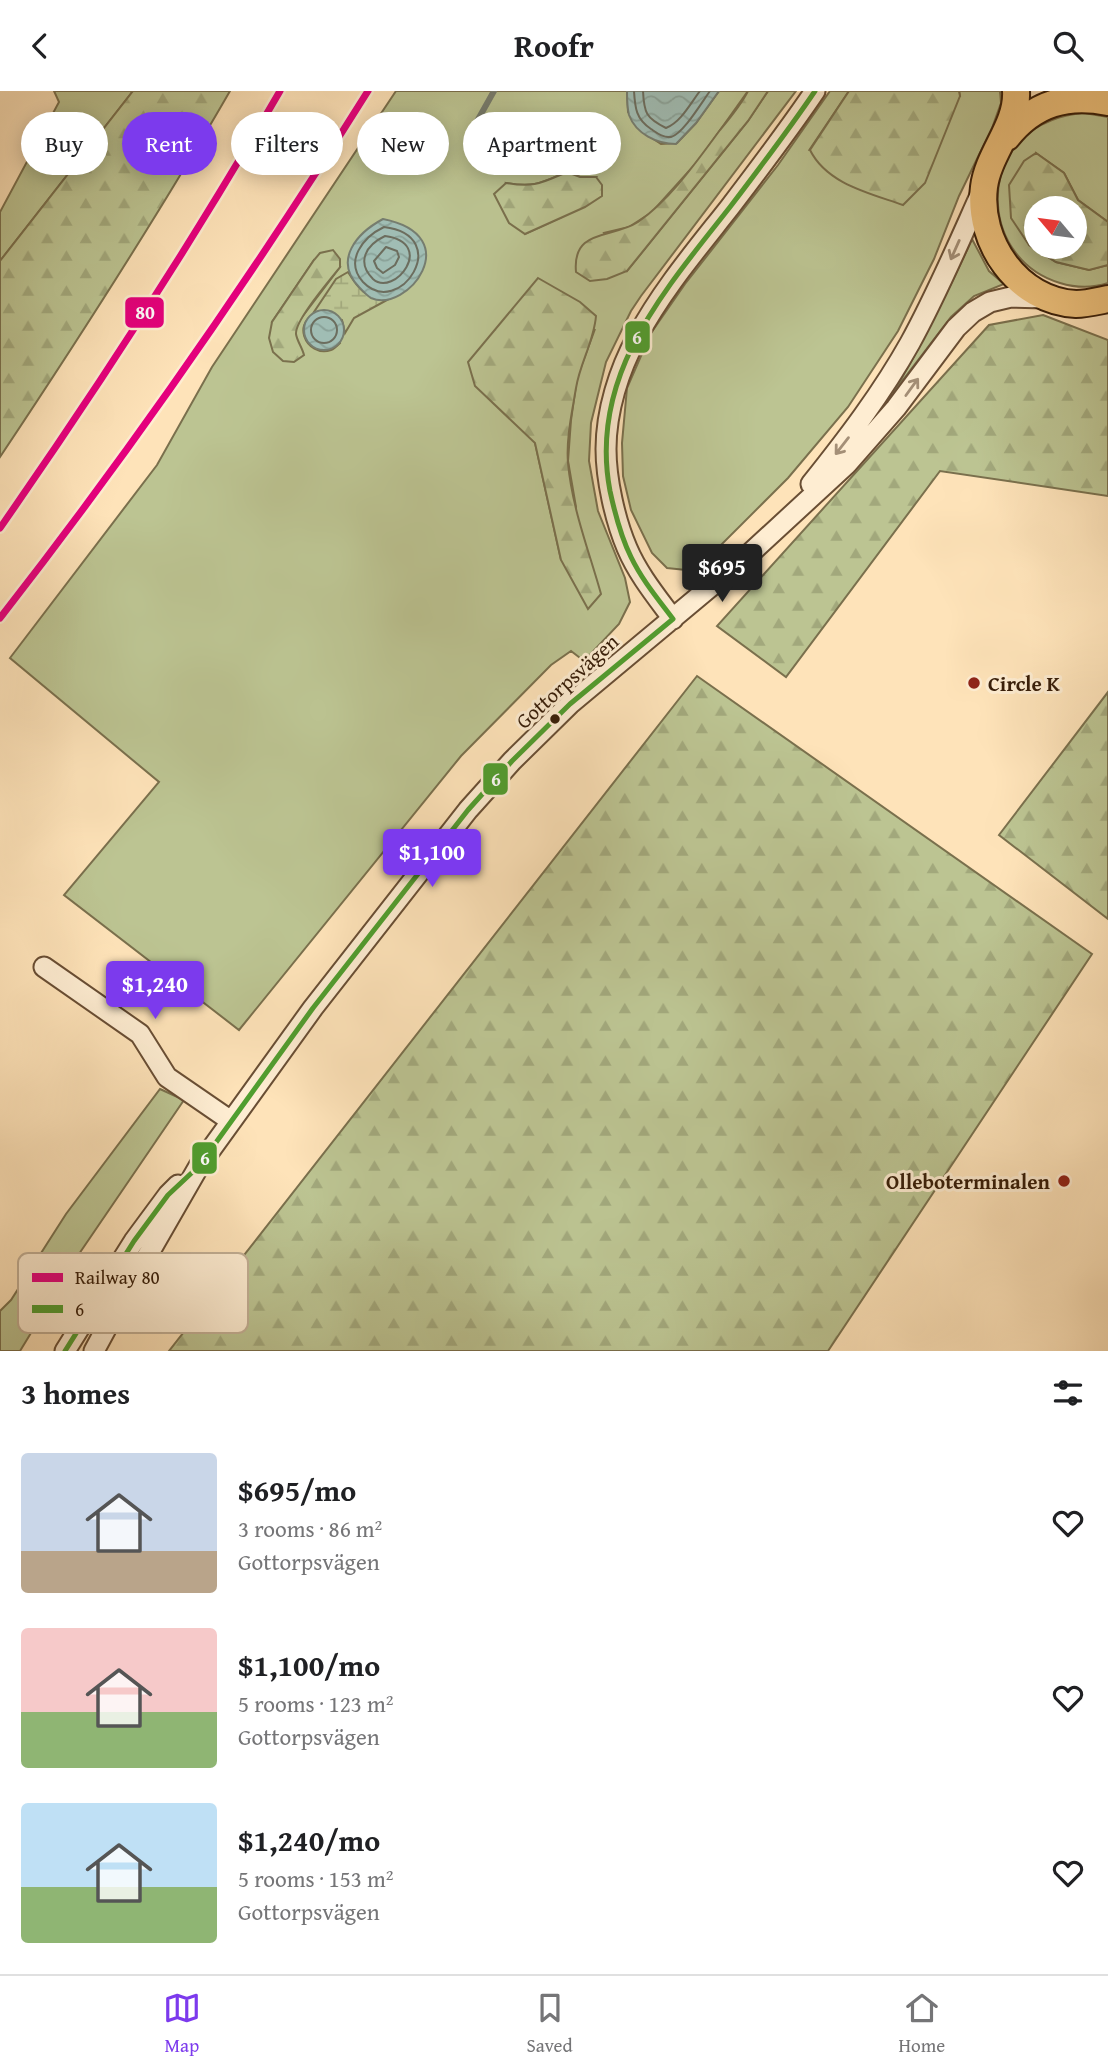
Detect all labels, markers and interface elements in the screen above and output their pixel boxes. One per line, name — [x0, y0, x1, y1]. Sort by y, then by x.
text: Roofr — [514, 22, 594, 69]
icon: back — [21, 27, 59, 65]
icon: search — [1049, 27, 1087, 65]
chip: Buy — [21, 112, 108, 175]
chip: Rent — [122, 112, 217, 175]
chip: Filters — [231, 112, 343, 175]
chip: New — [357, 112, 449, 175]
chip: Apartment — [463, 112, 621, 175]
north arrow — [1024, 196, 1087, 259]
map controls — [1024, 196, 1087, 259]
one-way arrow — [948, 238, 961, 260]
line badge: 80 — [124, 296, 165, 329]
text: 80 — [135, 298, 155, 326]
line badge: 6 — [624, 320, 651, 354]
text: 6 — [632, 323, 642, 351]
one-way arrow — [904, 377, 919, 396]
one-way arrow — [834, 436, 849, 455]
pin: $695 — [681, 545, 763, 604]
text: $695 — [698, 550, 746, 583]
street label: Gottorpsvägen — [509, 626, 626, 736]
place label: Circle K — [988, 668, 1061, 699]
marker: Circle K — [966, 675, 982, 691]
unlabelled marker — [548, 712, 562, 726]
line badge: 6 — [482, 762, 509, 796]
text: 6 — [491, 765, 501, 793]
pin: $1,100 — [375, 829, 489, 889]
text: $1,100 — [399, 835, 465, 868]
pin: $1,240 — [98, 961, 212, 1021]
text: $1,240 — [122, 967, 188, 1000]
line badge: 6 — [191, 1141, 218, 1175]
text: 6 — [200, 1144, 210, 1172]
place label: Olleboterminalen — [886, 1166, 1051, 1197]
marker: Olleboterminalen — [1056, 1173, 1072, 1189]
legend — [18, 1253, 248, 1333]
text: Railway 80 — [75, 1263, 160, 1291]
text: 6 — [75, 1295, 84, 1323]
text: 3 homes — [21, 1371, 130, 1415]
icon: filters — [1049, 1374, 1087, 1412]
text: $695/mo — [238, 1468, 356, 1512]
icon: home — [77, 1481, 161, 1565]
icon: heart — [1049, 1504, 1087, 1542]
text: 3 rooms · 86 m² — [238, 1512, 382, 1545]
text: Gottorpsvägen — [238, 1545, 380, 1578]
text: $1,100/mo — [238, 1643, 380, 1687]
icon: home — [77, 1656, 161, 1740]
icon: heart — [1049, 1679, 1087, 1717]
text: 5 rooms · 123 m² — [238, 1687, 393, 1720]
text: Gottorpsvägen — [238, 1720, 380, 1753]
text: $1,240/mo — [238, 1818, 380, 1862]
icon: home — [77, 1831, 161, 1915]
icon: heart — [1049, 1854, 1087, 1892]
text: 5 rooms · 153 m² — [238, 1862, 393, 1895]
text: Gottorpsvägen — [238, 1895, 380, 1928]
tab: Map — [163, 1989, 201, 2059]
tab: Saved — [527, 1989, 573, 2059]
tab: Home — [898, 1989, 945, 2059]

